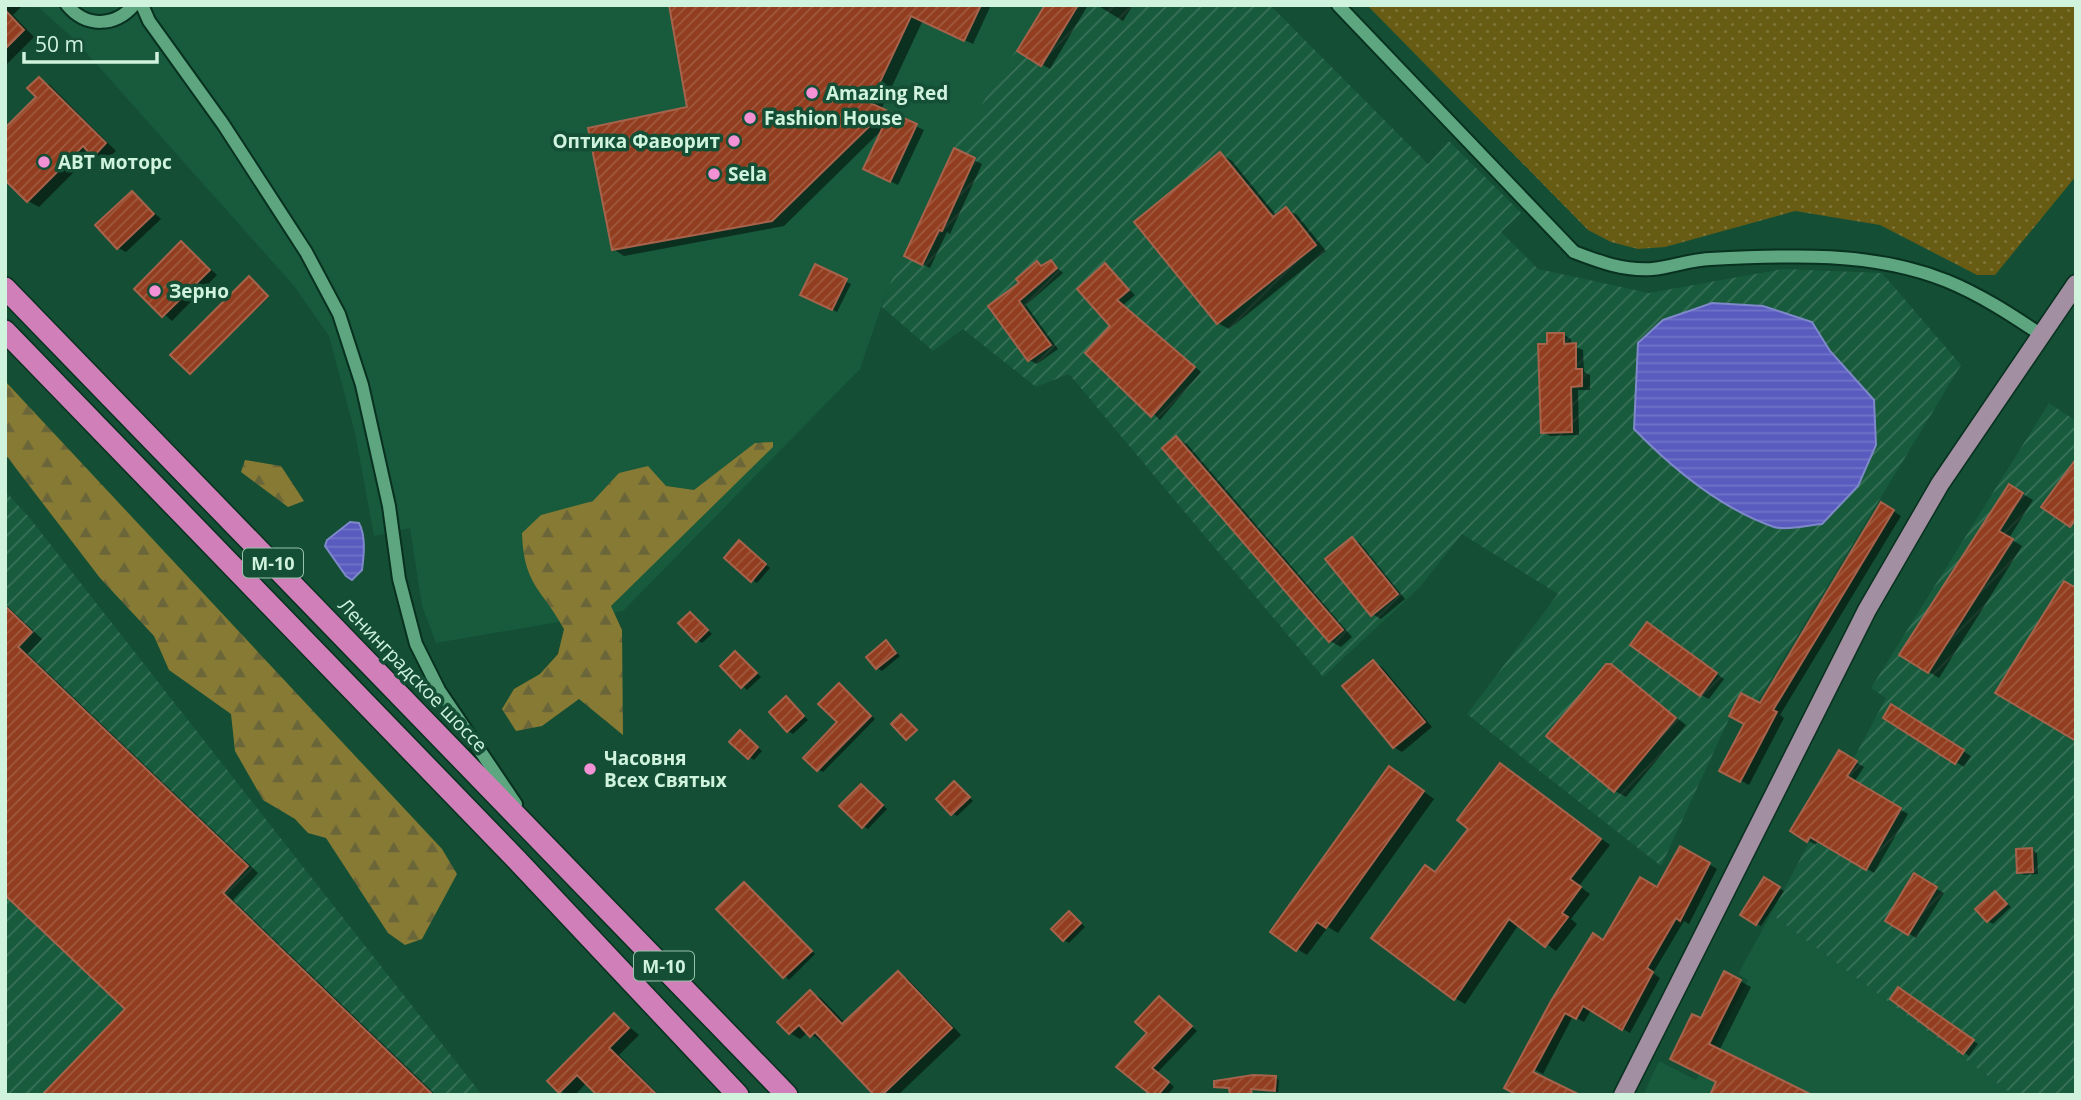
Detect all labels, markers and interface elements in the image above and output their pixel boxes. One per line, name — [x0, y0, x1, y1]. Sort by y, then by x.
scale bar — [24, 21, 158, 65]
text: 50 m — [35, 30, 84, 58]
place label: Amazing Red — [826, 80, 948, 106]
marker: Amazing Red — [804, 85, 820, 101]
place label: Fashion House — [764, 105, 902, 131]
marker: Fashion House — [742, 110, 758, 126]
place label: Оптика Фаворит — [552, 128, 720, 154]
marker: Оптика Фаворит — [726, 133, 742, 149]
place label: АВТ моторс — [58, 149, 172, 175]
marker: АВТ моторс — [36, 154, 52, 170]
place label: Sela — [728, 161, 767, 187]
marker: Sela — [706, 166, 722, 182]
place label: Зерно — [169, 278, 229, 304]
marker: Зерно — [147, 283, 163, 299]
road number: М-10 — [243, 548, 303, 578]
street label: Ленинградское шоссе — [333, 592, 493, 758]
place label: Часовня Всех Святых — [604, 745, 727, 793]
marker: Часовня Всех Святых — [582, 761, 598, 777]
road number: М-10 — [634, 951, 694, 981]

